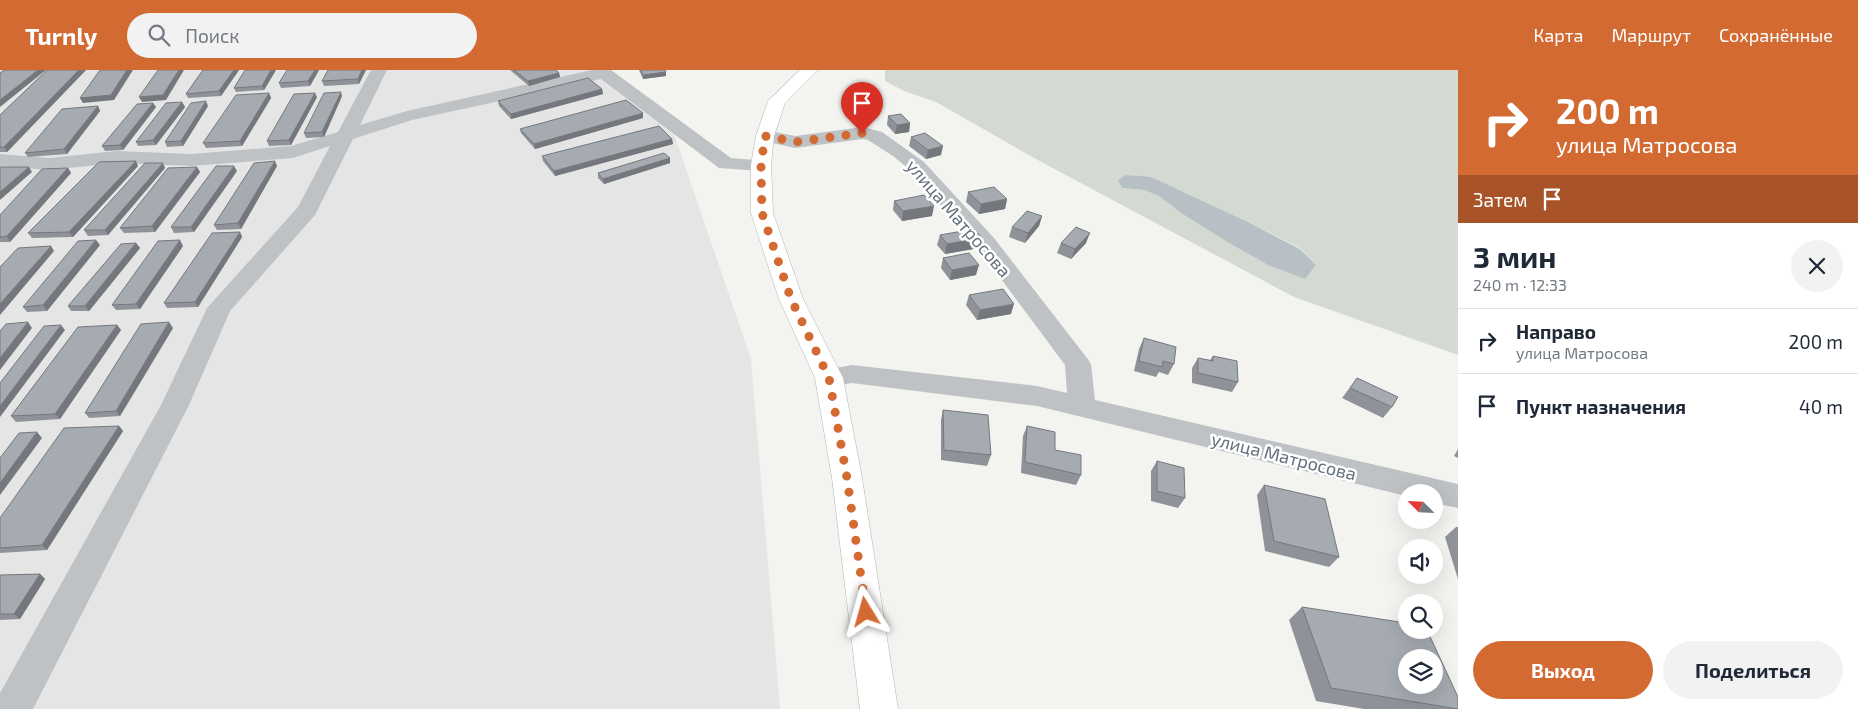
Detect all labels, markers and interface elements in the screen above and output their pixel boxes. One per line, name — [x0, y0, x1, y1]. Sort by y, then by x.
search box — [127, 13, 477, 58]
text: Turnly — [25, 21, 97, 50]
icon: search — [145, 21, 173, 49]
text: Поиск — [185, 24, 240, 47]
text: Карта — [1533, 24, 1583, 46]
text: Маршрут — [1611, 24, 1691, 46]
text: Сохранённые — [1719, 24, 1833, 46]
pin — [841, 82, 883, 133]
icon: arrive — [848, 89, 876, 117]
text: 200 m — [1556, 89, 1659, 131]
icon: right — [1473, 90, 1538, 155]
text: улица Матросова — [1556, 131, 1738, 157]
street label: улица Матросова — [902, 155, 1016, 281]
icon: arrive — [1538, 185, 1566, 213]
text: Затем — [1473, 188, 1528, 211]
text: 3 мин — [1473, 238, 1557, 274]
button: close — [1791, 240, 1843, 292]
text: 240 m · 12:33 — [1473, 275, 1567, 294]
text: Направо — [1516, 320, 1596, 343]
icon: right — [1473, 327, 1501, 355]
text: 200 m — [1789, 330, 1843, 353]
text: улица Матросова — [1516, 343, 1648, 362]
icon: arrive — [1473, 392, 1501, 420]
text: Пункт назначения — [1516, 395, 1686, 418]
text: 40 m — [1799, 395, 1843, 418]
street label: улица Матросова — [1209, 427, 1359, 485]
north arrow — [1398, 484, 1442, 529]
map controls — [1398, 484, 1443, 694]
button: sound — [1398, 539, 1443, 584]
position arrow — [839, 585, 891, 637]
button: search — [1398, 594, 1443, 639]
button: Выход — [1473, 641, 1653, 699]
button: Поделиться — [1663, 641, 1843, 699]
button: layers — [1398, 649, 1443, 694]

